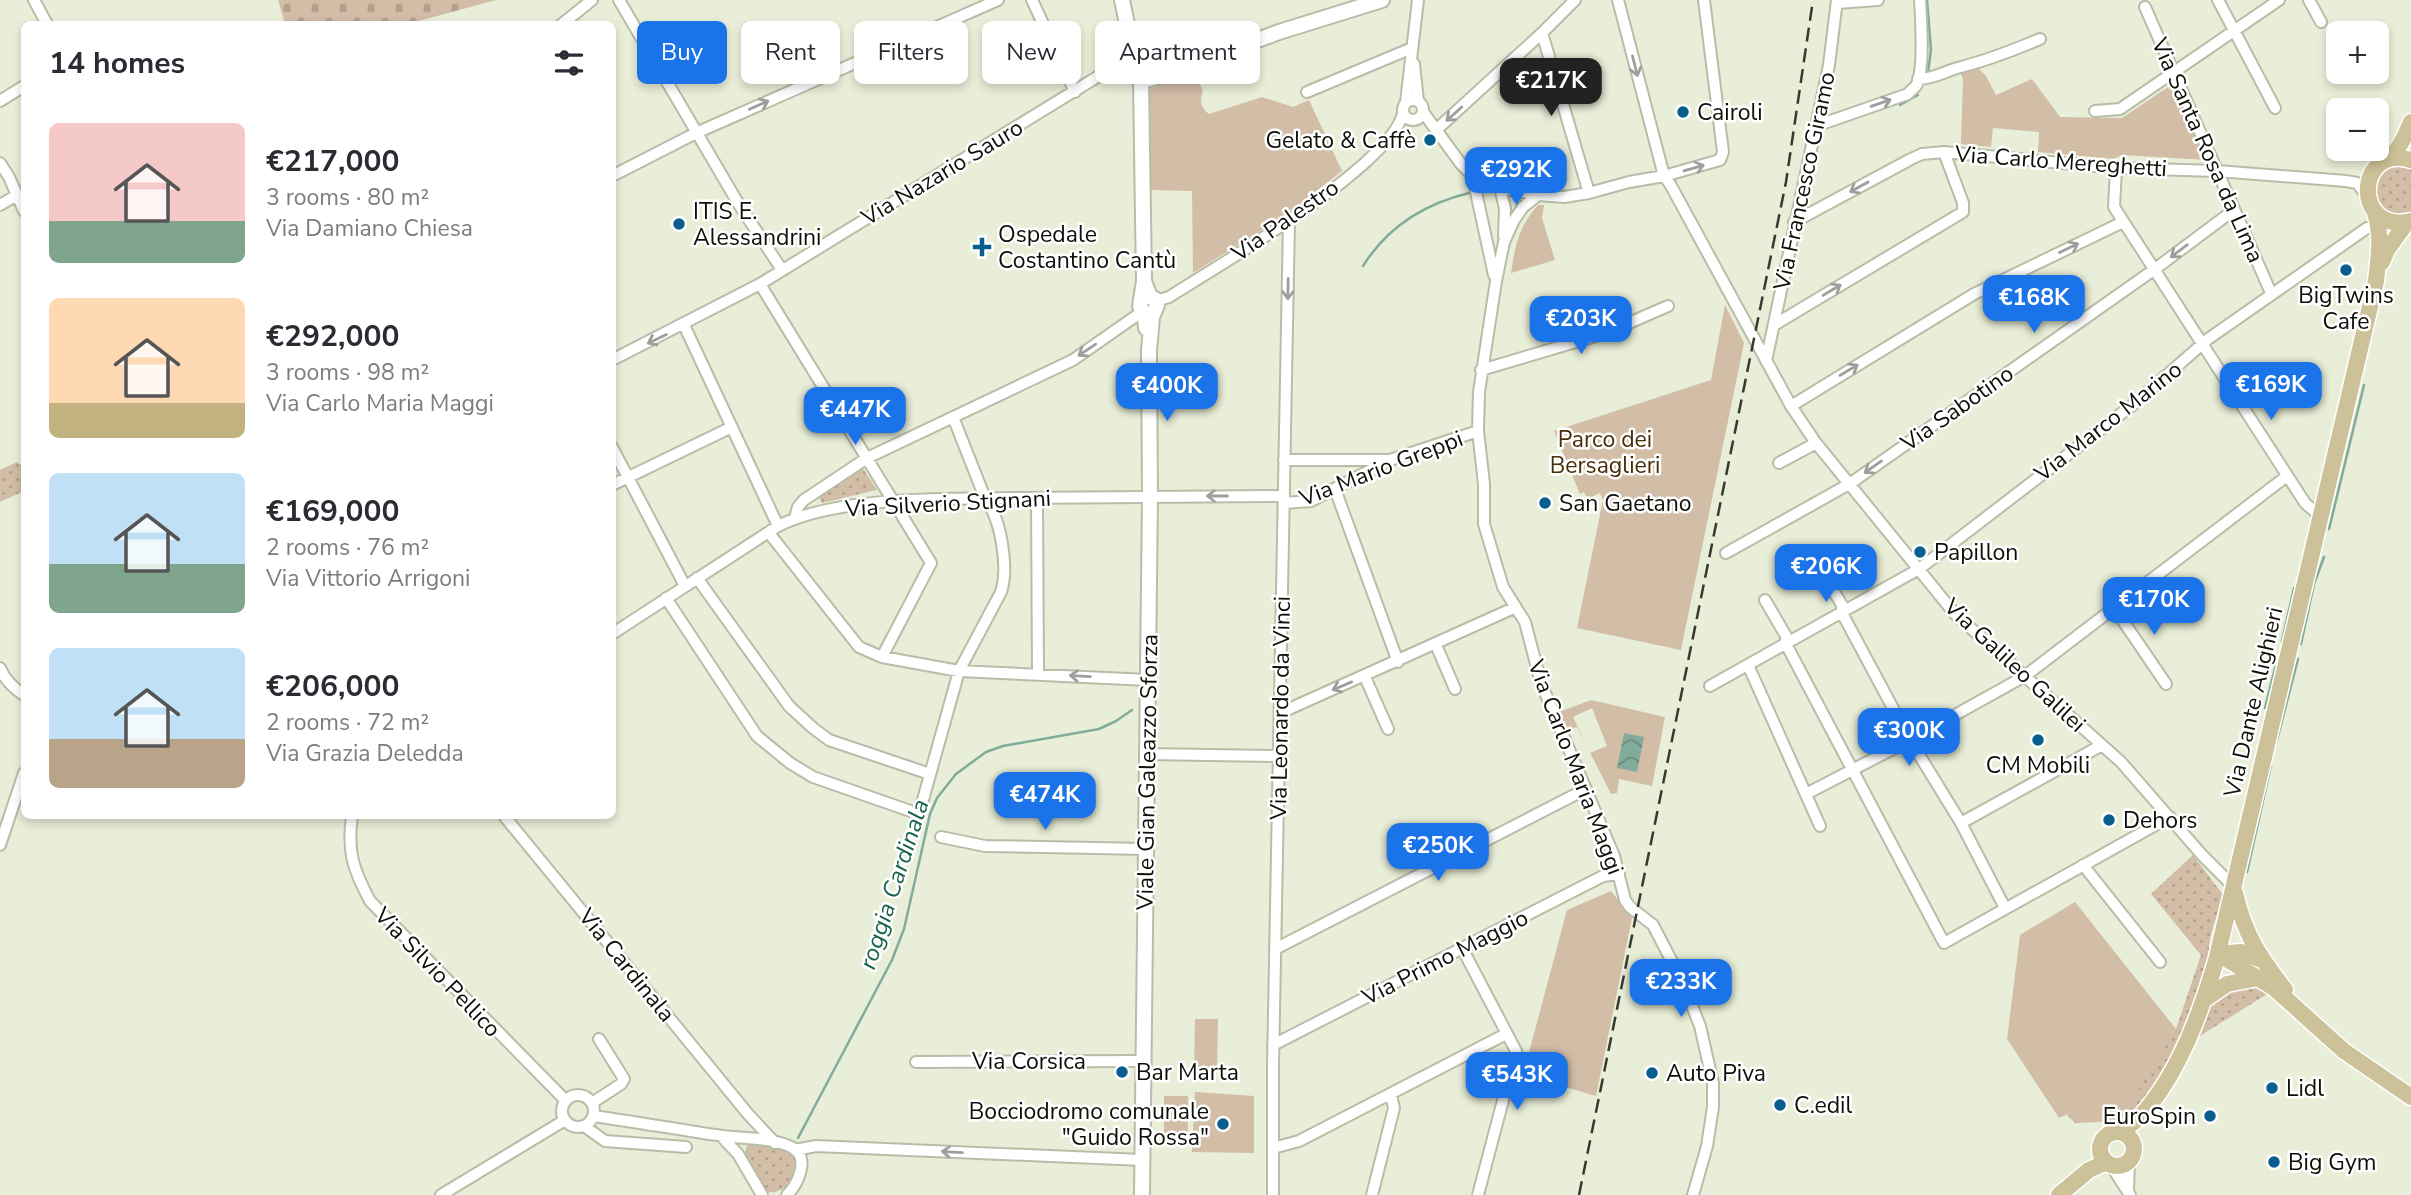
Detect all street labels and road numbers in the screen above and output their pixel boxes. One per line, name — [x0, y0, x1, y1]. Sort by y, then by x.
street label: Via Santa Rosa da Lima — [2144, 32, 2271, 268]
street label: Via Francesco Giramo — [1766, 69, 1843, 294]
street label: Via Nazario Sauro — [855, 112, 1029, 234]
street label: Via Carlo Mereghetti — [1953, 139, 2168, 184]
street label: Via Palestro — [1225, 172, 1345, 269]
street label: Via Marco Marino — [2027, 354, 2189, 490]
street label: Via Sabotino — [1894, 358, 2020, 459]
street label: Via Mario Greppi — [1294, 423, 1467, 514]
street label: Via Silverio Stignani — [843, 483, 1052, 524]
street label: Via Galileo Galilei — [1936, 591, 2092, 739]
street label: Via Leonardo da Vinci — [1263, 596, 1298, 821]
street label: Via Dante Alighieri — [2216, 604, 2290, 801]
street label: Viale Gian Galeazzo Sforza — [1130, 634, 1165, 911]
street label: Via Carlo Maria Maggi — [1520, 654, 1631, 879]
street label: Via Silvio Pellico — [367, 900, 508, 1044]
street label: Via Cardinala — [571, 901, 682, 1029]
street label: Via Primo Maggio — [1356, 902, 1534, 1013]
street label: Via Corsica — [971, 1046, 1086, 1077]

